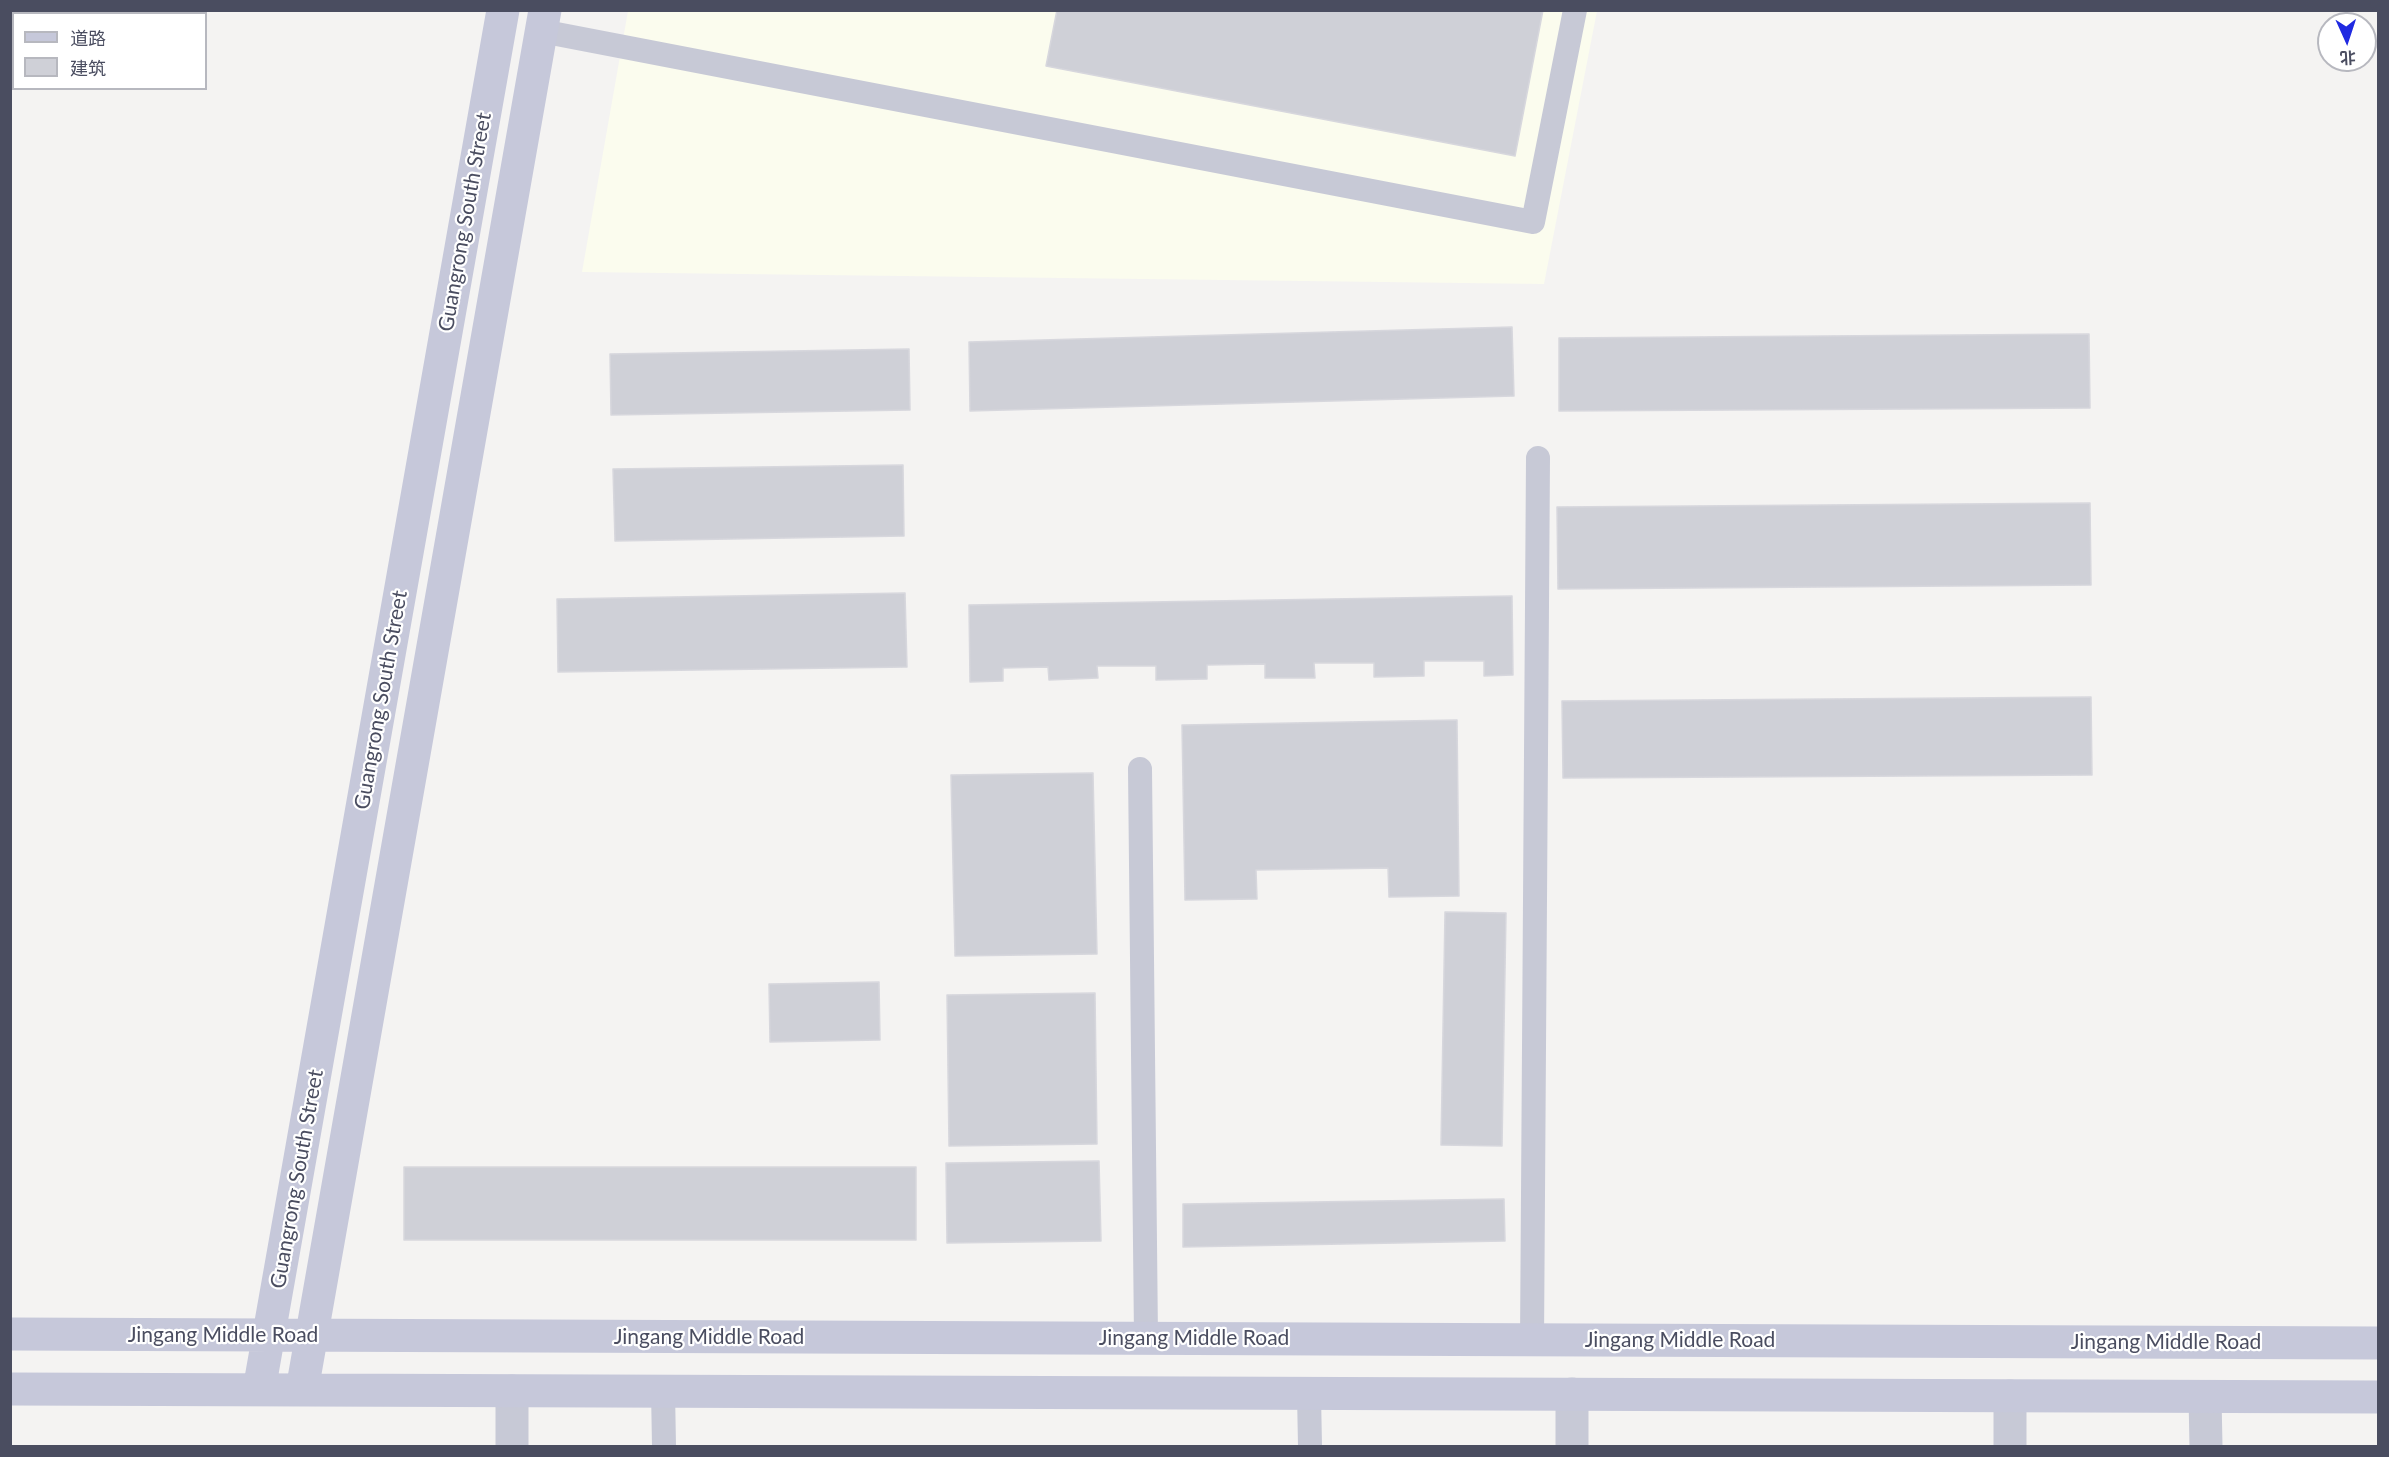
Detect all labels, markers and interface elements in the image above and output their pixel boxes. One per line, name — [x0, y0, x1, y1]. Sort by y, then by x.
legend — [12, 12, 207, 90]
north arrow — [2317, 12, 2377, 72]
text: 道路 — [70, 27, 106, 49]
text: 北 — [2339, 49, 2356, 68]
text: 建筑 — [70, 57, 106, 79]
street label: Guangrong South Street — [433, 111, 497, 333]
street label: Guangrong South Street — [349, 589, 413, 811]
street label: Guangrong South Street — [265, 1068, 329, 1290]
street label: Jingang Middle Road — [128, 1322, 318, 1348]
street label: Jingang Middle Road — [614, 1324, 804, 1350]
street label: Jingang Middle Road — [1099, 1325, 1289, 1351]
street label: Jingang Middle Road — [1585, 1327, 1775, 1353]
street label: Jingang Middle Road — [2071, 1329, 2261, 1355]

